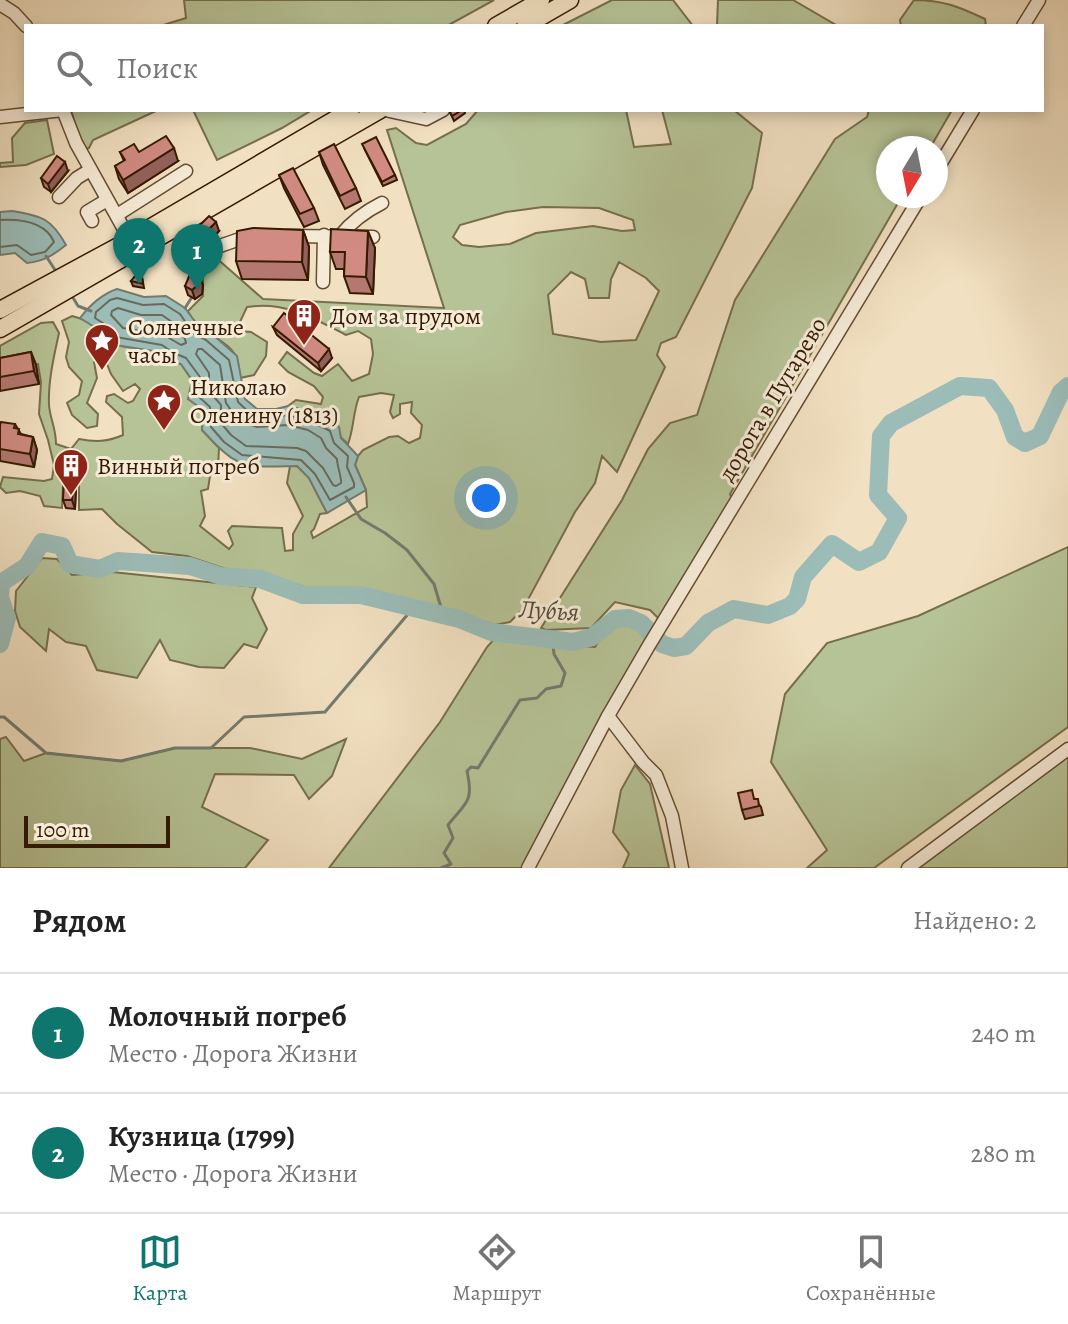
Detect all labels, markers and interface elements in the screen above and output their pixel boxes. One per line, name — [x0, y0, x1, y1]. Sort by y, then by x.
search box — [24, 24, 1044, 112]
icon: search — [52, 46, 96, 90]
text: Поиск — [116, 48, 198, 88]
north arrow — [876, 136, 948, 208]
pin: 2 — [113, 218, 165, 284]
pin: 1 — [171, 224, 223, 290]
building icon: Дом за прудом — [285, 297, 323, 347]
place label: Дом за прудом — [330, 300, 481, 332]
place label: Солнечные часы — [128, 311, 244, 371]
street label: дорога в Пугарево — [710, 311, 834, 488]
place icon: Солнечные часы — [83, 322, 121, 372]
place label: Николаю Оленину (1813) — [190, 371, 338, 431]
place icon: Николаю Оленину (1813) — [145, 382, 183, 432]
building icon: Винный погреб — [52, 447, 90, 497]
place label: Винный погреб — [97, 450, 260, 482]
your location — [466, 478, 506, 518]
water label: Лубья — [517, 591, 580, 630]
scale bar — [24, 812, 170, 848]
text: 100 m — [36, 815, 90, 845]
text: Рядом — [32, 897, 126, 944]
text: Найдено: 2 — [913, 903, 1036, 938]
text: Молочный погреб — [108, 996, 347, 1036]
text: 1 — [53, 1016, 63, 1051]
text: 240 m — [971, 1016, 1036, 1051]
text: Место · Дорога Жизни — [108, 1036, 358, 1071]
text: Кузница (1799) — [108, 1116, 295, 1156]
text: 2 — [52, 1136, 64, 1171]
text: 280 m — [970, 1136, 1036, 1171]
text: Место · Дорога Жизни — [108, 1156, 358, 1191]
tab: Карта — [132, 1230, 188, 1308]
tab: Маршрут — [452, 1230, 541, 1308]
tab: Сохранённые — [806, 1230, 936, 1308]

